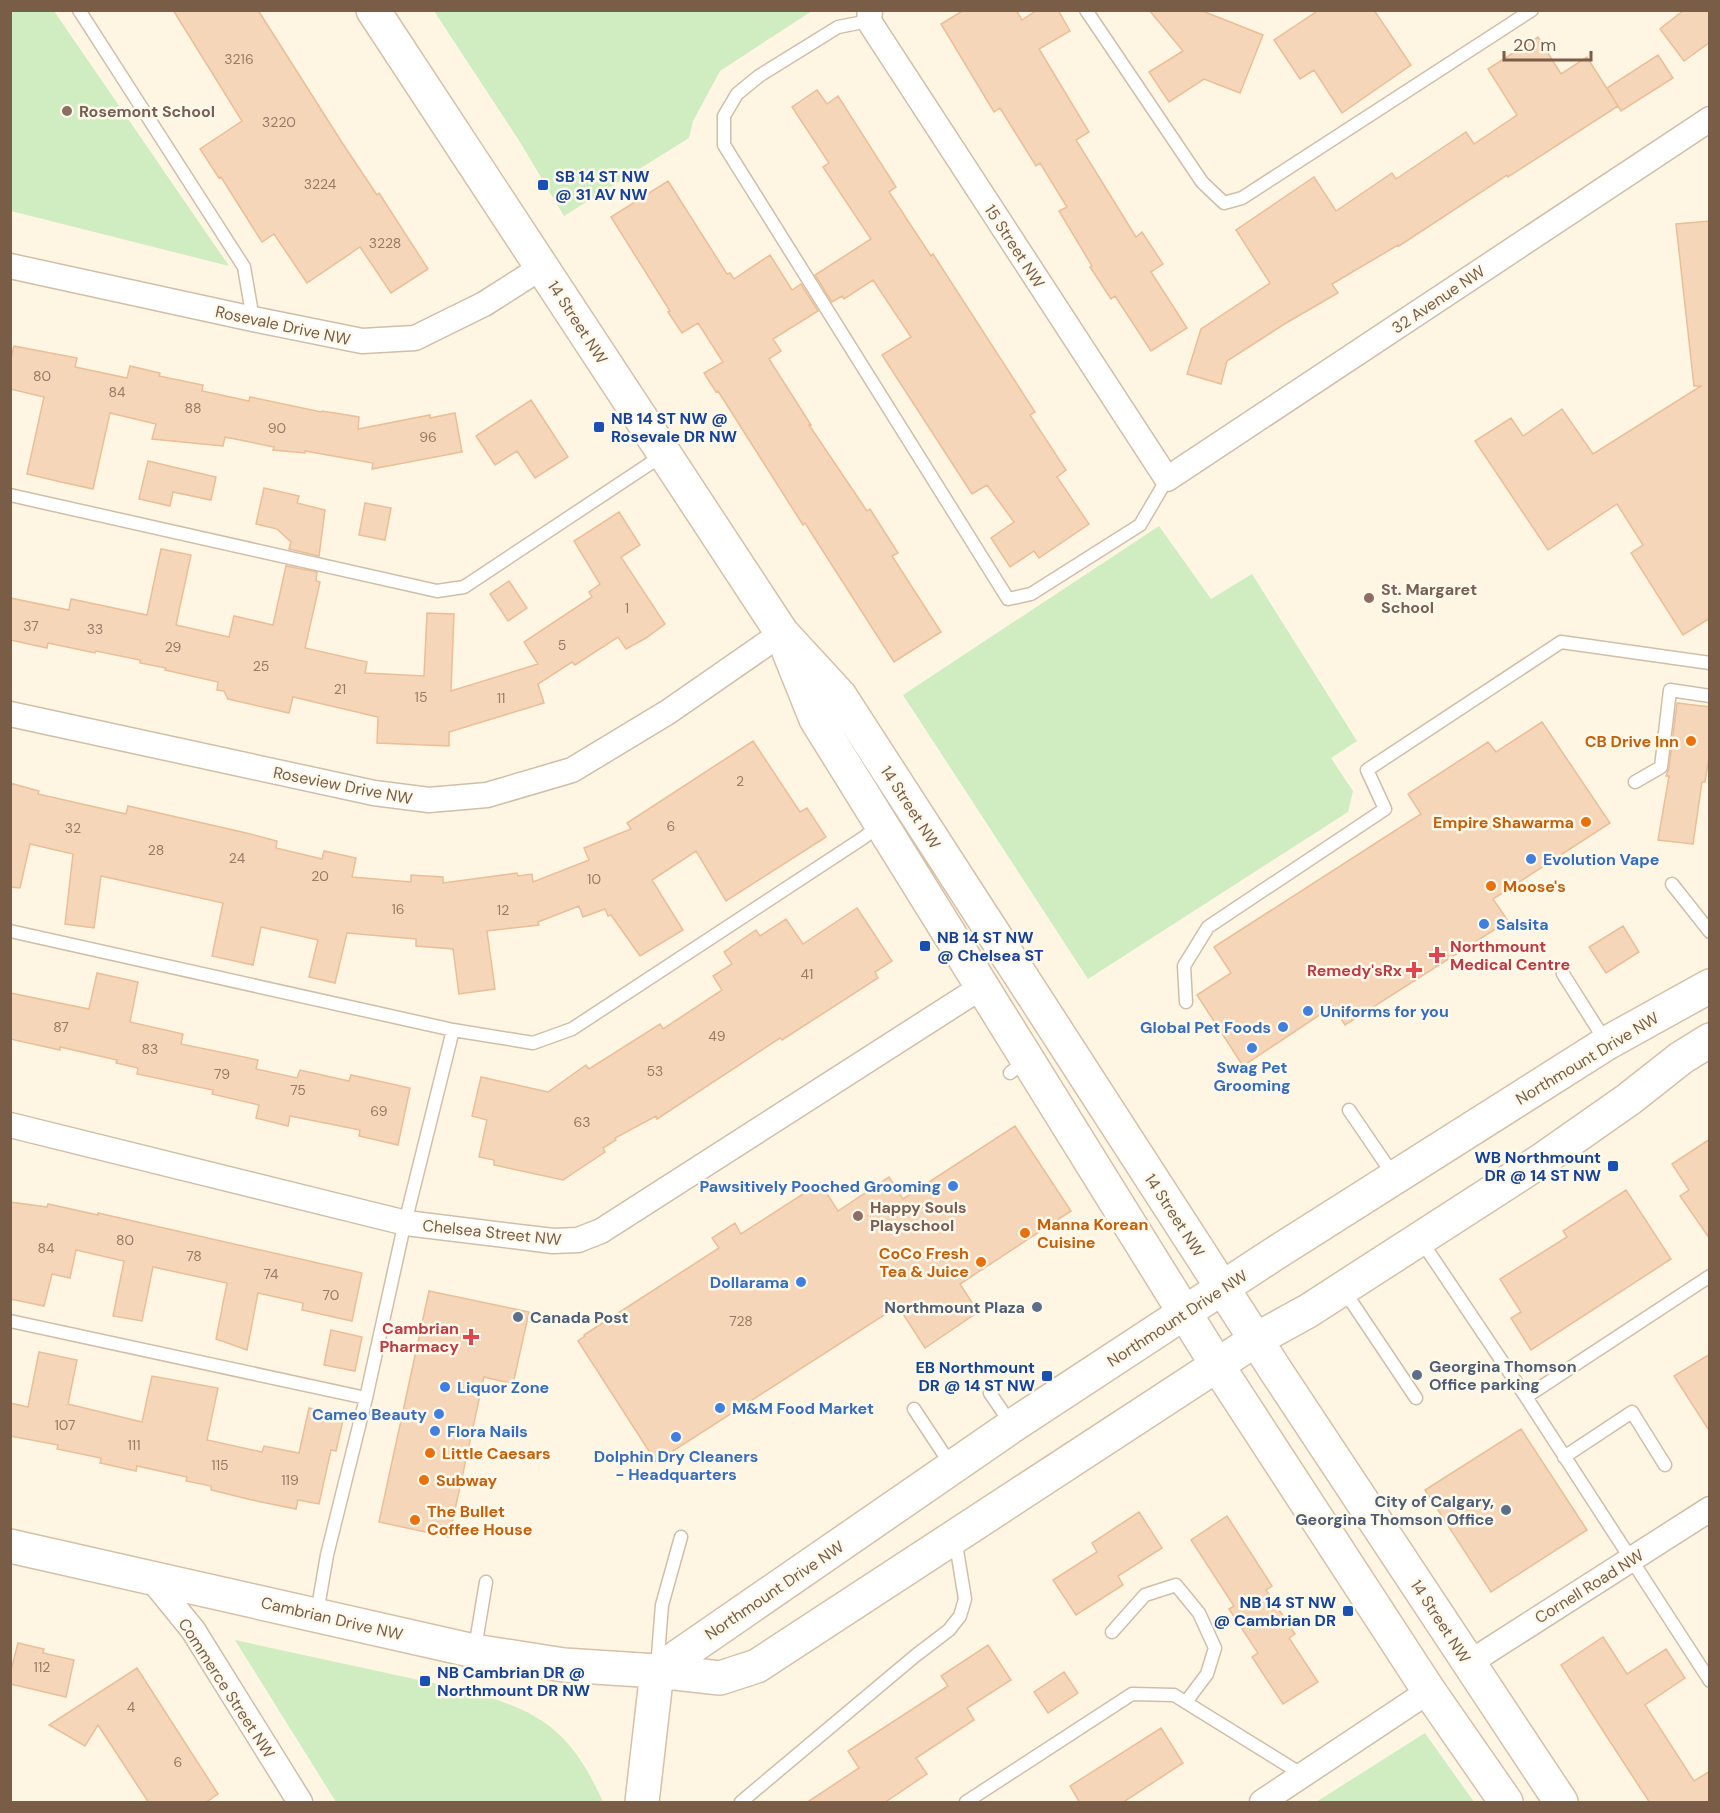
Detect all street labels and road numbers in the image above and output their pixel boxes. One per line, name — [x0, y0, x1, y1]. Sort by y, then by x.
street label: 15 Street NW — [980, 201, 1050, 292]
street label: 32 Avenue NW — [1388, 260, 1489, 338]
street label: 14 Street NW — [543, 277, 613, 368]
street label: Rosevale Drive NW — [213, 301, 353, 350]
street label: Roseview Drive NW — [271, 762, 415, 809]
street label: 14 Street NW — [876, 762, 946, 853]
street label: Northmount Drive NW — [1512, 1007, 1663, 1109]
street label: 14 Street NW — [1140, 1170, 1210, 1261]
street label: Chelsea Street NW — [421, 1215, 563, 1250]
street label: Northmount Drive NW — [1103, 1265, 1252, 1372]
street label: Northmount Drive NW — [701, 1536, 848, 1645]
street label: Cornell Road NW — [1531, 1544, 1648, 1628]
street label: 14 Street NW — [1406, 1576, 1476, 1667]
street label: Cambrian Drive NW — [259, 1592, 405, 1645]
street label: Commerce Street NW — [173, 1614, 280, 1763]

